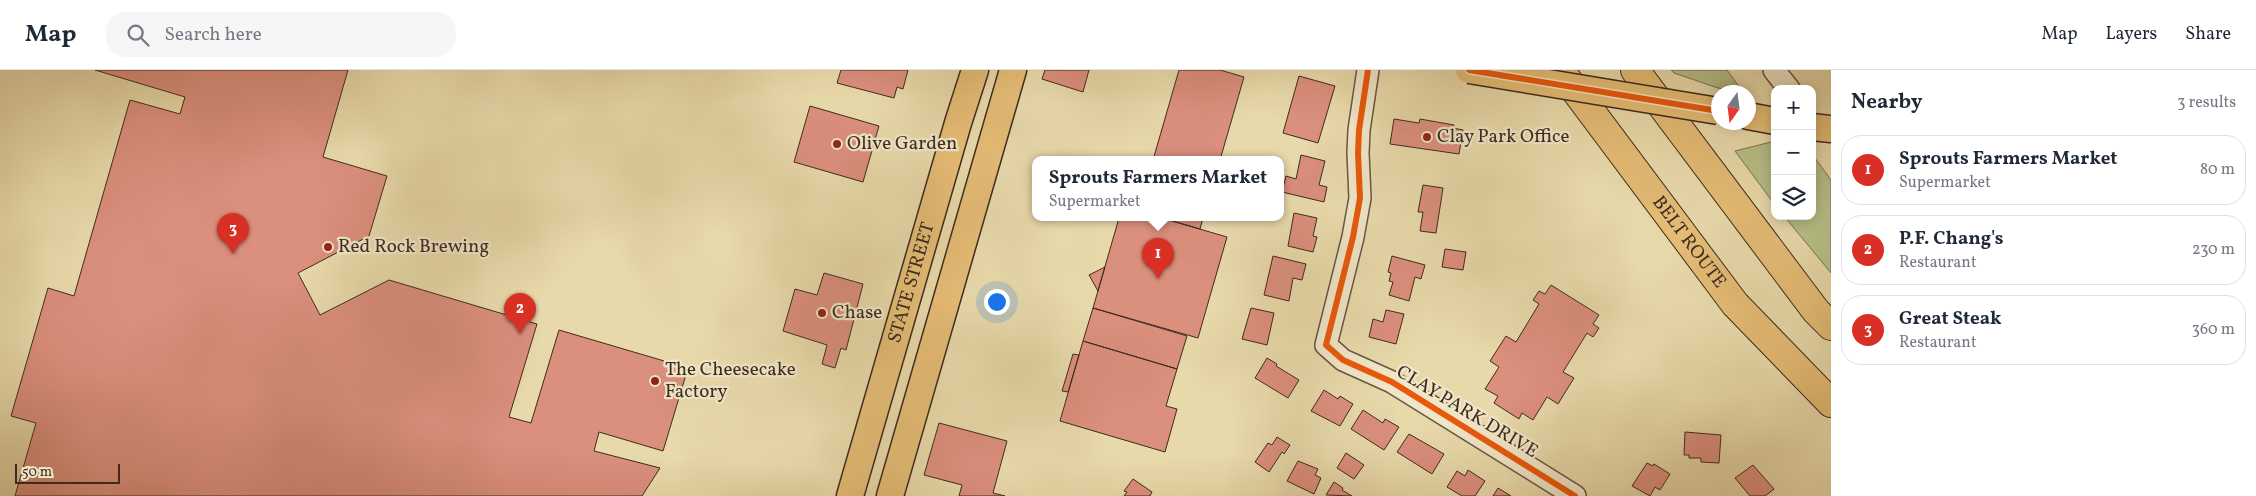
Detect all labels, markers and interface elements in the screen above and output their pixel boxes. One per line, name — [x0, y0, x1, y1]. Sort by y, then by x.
search box — [106, 12, 456, 57]
text: Map — [25, 18, 76, 52]
icon: search — [124, 21, 152, 49]
text: Search here — [164, 22, 262, 48]
text: Map — [2041, 22, 2077, 47]
text: Layers — [2105, 22, 2157, 47]
text: Share — [2185, 22, 2231, 47]
north arrow — [1711, 85, 1756, 130]
map controls — [1771, 85, 1816, 220]
button: + — [1771, 85, 1816, 130]
text: Nearby — [1851, 88, 1922, 117]
text: 3 results — [2177, 92, 2236, 114]
place label: Clay Park Office — [1437, 124, 1570, 150]
button: − — [1771, 130, 1816, 175]
place label: Olive Garden — [847, 131, 957, 157]
marker: Clay Park Office — [1421, 131, 1433, 143]
marker: Olive Garden — [831, 138, 843, 150]
text: Sprouts Farmers Market — [1899, 146, 2117, 172]
popup — [1032, 156, 1284, 221]
text: 1 — [1865, 159, 1871, 181]
text: 80 m — [2200, 159, 2235, 181]
text: Sprouts Farmers Market — [1049, 165, 1267, 191]
text: Supermarket — [1899, 172, 1991, 194]
button: layers — [1771, 175, 1816, 220]
text: Supermarket — [1049, 191, 1141, 213]
street label: BELT ROUTE — [1646, 191, 1732, 294]
pin: 3 — [217, 213, 249, 254]
street label: STATE STREET — [882, 219, 942, 346]
text: P.F. Chang's — [1899, 226, 2003, 252]
place label: Red Rock Brewing — [338, 234, 489, 260]
pin: 1 — [1142, 238, 1174, 279]
text: 2 — [1864, 239, 1872, 261]
text: 230 m — [2192, 239, 2235, 261]
marker: Red Rock Brewing — [322, 241, 334, 253]
text: Restaurant — [1899, 252, 1977, 274]
your location — [984, 289, 1010, 315]
pin: 2 — [504, 293, 536, 334]
place label: Chase — [832, 300, 882, 326]
text: Great Steak — [1899, 306, 2002, 332]
marker: Chase — [816, 307, 828, 319]
text: 3 — [1864, 319, 1872, 341]
text: 360 m — [2192, 319, 2235, 341]
text: Restaurant — [1899, 332, 1977, 354]
place label: The Cheesecake Factory — [665, 357, 796, 405]
street label: CLAY PARK DRIVE — [1391, 359, 1543, 465]
marker: The Cheesecake Factory — [649, 375, 661, 387]
scale bar — [15, 461, 120, 484]
text: 50 m — [22, 463, 52, 482]

